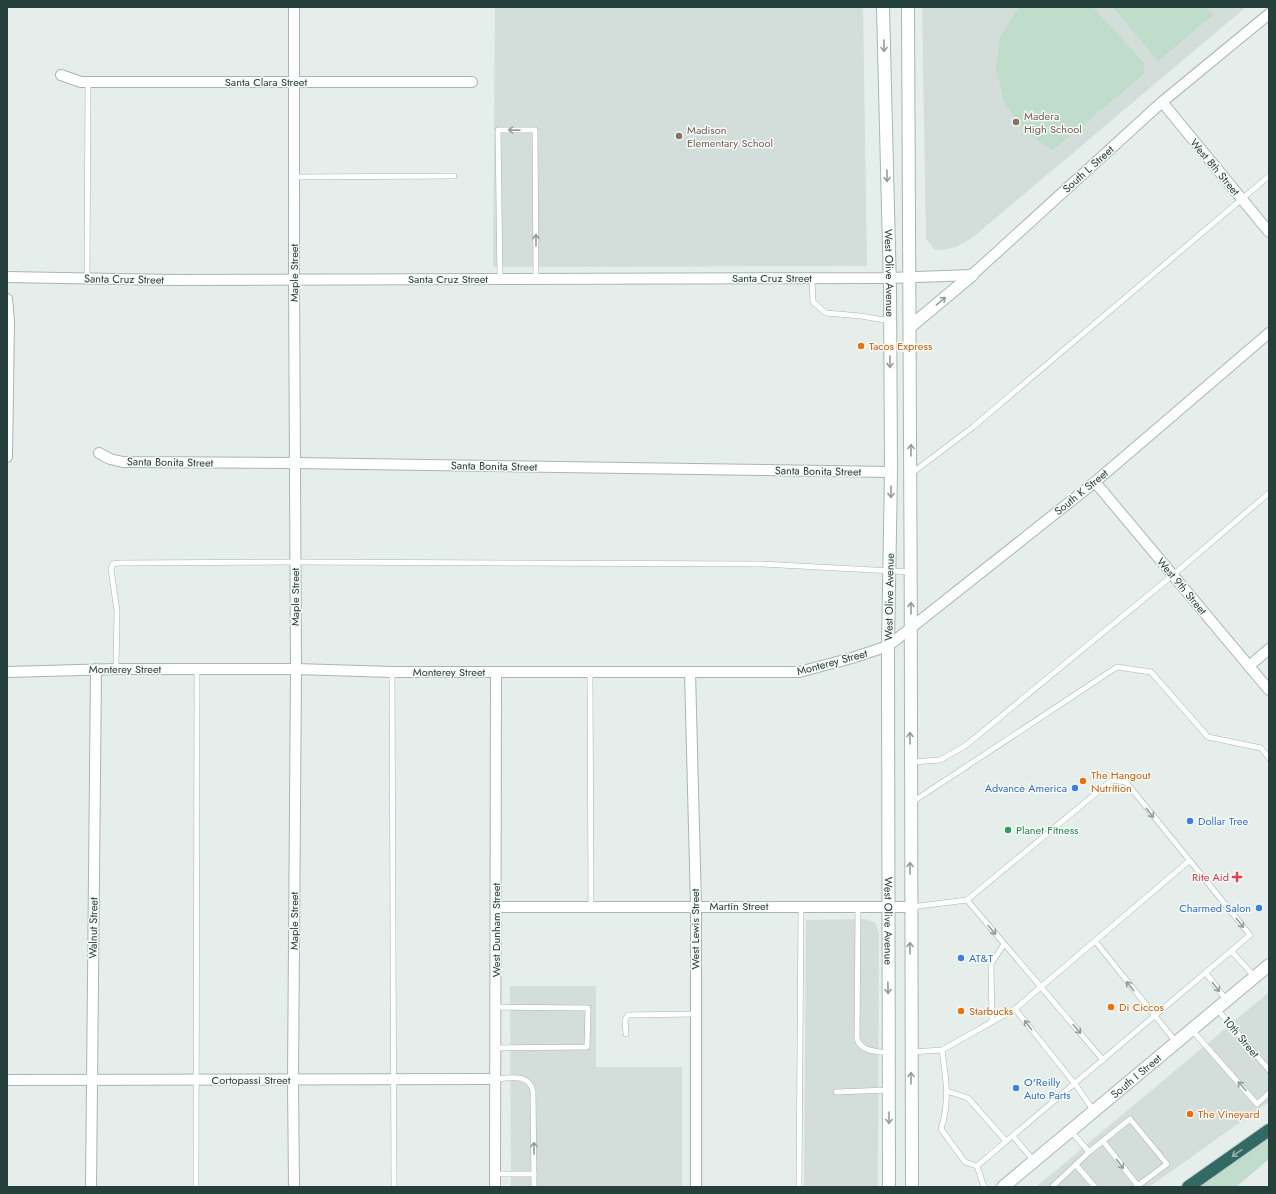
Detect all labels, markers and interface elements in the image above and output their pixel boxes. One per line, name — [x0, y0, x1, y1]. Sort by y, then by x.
one-way arrow — [880, 39, 887, 52]
street label: Santa Clara Street — [225, 74, 308, 90]
place label: Madera High School — [1024, 108, 1082, 137]
marker: Madera High School — [1011, 117, 1021, 127]
place label: Madison Elementary School — [687, 122, 773, 151]
one-way arrow — [508, 126, 521, 134]
marker: Madison Elementary School — [674, 131, 684, 141]
street label: West 8th Street — [1186, 135, 1244, 199]
street label: South L Street — [1059, 141, 1117, 196]
one-way arrow — [883, 169, 891, 182]
street label: West Olive Avenue — [881, 229, 898, 317]
one-way arrow — [532, 234, 540, 247]
street label: Maple Street — [286, 244, 302, 302]
street label: Santa Cruz Street — [84, 270, 164, 288]
street label: Santa Cruz Street — [732, 270, 812, 286]
street label: Santa Cruz Street — [408, 271, 488, 287]
one-way arrow — [935, 296, 946, 305]
place label: Tacos Express — [869, 338, 933, 354]
marker: Tacos Express — [856, 341, 866, 351]
one-way arrow — [886, 355, 894, 368]
one-way arrow — [907, 444, 915, 457]
street label: Santa Bonita Street — [127, 453, 214, 471]
street label: Santa Bonita Street — [451, 457, 538, 475]
street label: Santa Bonita Street — [775, 462, 862, 480]
street label: South K Street — [1051, 465, 1112, 519]
one-way arrow — [887, 485, 894, 498]
street label: West Olive Avenue — [880, 553, 898, 641]
street label: West 9th Street — [1153, 554, 1211, 618]
street label: Maple Street — [287, 568, 303, 626]
one-way arrow — [907, 602, 915, 615]
street label: Monterey Street — [795, 645, 869, 679]
street label: Monterey Street — [89, 661, 162, 677]
street label: Monterey Street — [413, 664, 486, 680]
one-way arrow — [906, 732, 914, 745]
place label: The Hangout Nutrition — [1091, 767, 1151, 796]
marker: The Hangout Nutrition — [1078, 776, 1088, 786]
place label: Advance America — [985, 780, 1067, 796]
marker: Advance America — [1070, 783, 1080, 793]
one-way arrow — [1146, 807, 1155, 818]
place label: Dollar Tree — [1198, 813, 1248, 829]
marker: Dollar Tree — [1185, 816, 1195, 826]
place label: Planet Fitness — [1016, 822, 1079, 838]
marker: Planet Fitness — [1003, 825, 1013, 835]
one-way arrow — [906, 862, 914, 875]
place label: Rite Aid — [1192, 869, 1229, 885]
marker: Rite Aid — [1232, 872, 1242, 882]
street label: West Olive Avenue — [880, 877, 897, 965]
street label: West Dunham Street — [488, 883, 504, 977]
street label: West Lewis Street — [687, 888, 703, 969]
street label: Maple Street — [286, 892, 302, 950]
street label: Walnut Street — [84, 897, 102, 959]
street label: Martin Street — [710, 898, 769, 914]
place label: Charmed Salon — [1179, 900, 1251, 916]
marker: Charmed Salon — [1254, 903, 1264, 913]
one-way arrow — [1236, 918, 1245, 929]
one-way arrow — [988, 925, 997, 935]
one-way arrow — [906, 942, 914, 955]
place label: AT&T — [969, 950, 993, 966]
marker: AT&T — [956, 953, 966, 963]
one-way arrow — [1126, 980, 1134, 991]
one-way arrow — [885, 981, 892, 994]
one-way arrow — [1212, 981, 1221, 992]
place label: Di Ciccos — [1119, 999, 1165, 1015]
marker: Di Ciccos — [1106, 1002, 1116, 1012]
place label: Starbucks — [969, 1003, 1014, 1019]
marker: Starbucks — [956, 1006, 966, 1016]
street label: 10th Street — [1219, 1013, 1263, 1061]
one-way arrow — [1024, 1019, 1032, 1030]
one-way arrow — [1072, 1024, 1081, 1034]
street label: South I Street — [1107, 1050, 1165, 1102]
street label: Cortopassi Street — [212, 1072, 291, 1088]
one-way arrow — [907, 1072, 915, 1085]
place label: O'Reilly Auto Parts — [1024, 1074, 1071, 1103]
one-way arrow — [1237, 1081, 1247, 1091]
marker: O'Reilly Auto Parts — [1011, 1083, 1021, 1093]
place label: The Vineyard — [1198, 1106, 1259, 1122]
marker: The Vineyard — [1185, 1109, 1195, 1119]
one-way arrow — [885, 1111, 893, 1124]
one-way arrow — [530, 1142, 538, 1155]
one-way arrow — [1232, 1149, 1243, 1157]
one-way arrow — [1116, 1158, 1125, 1169]

